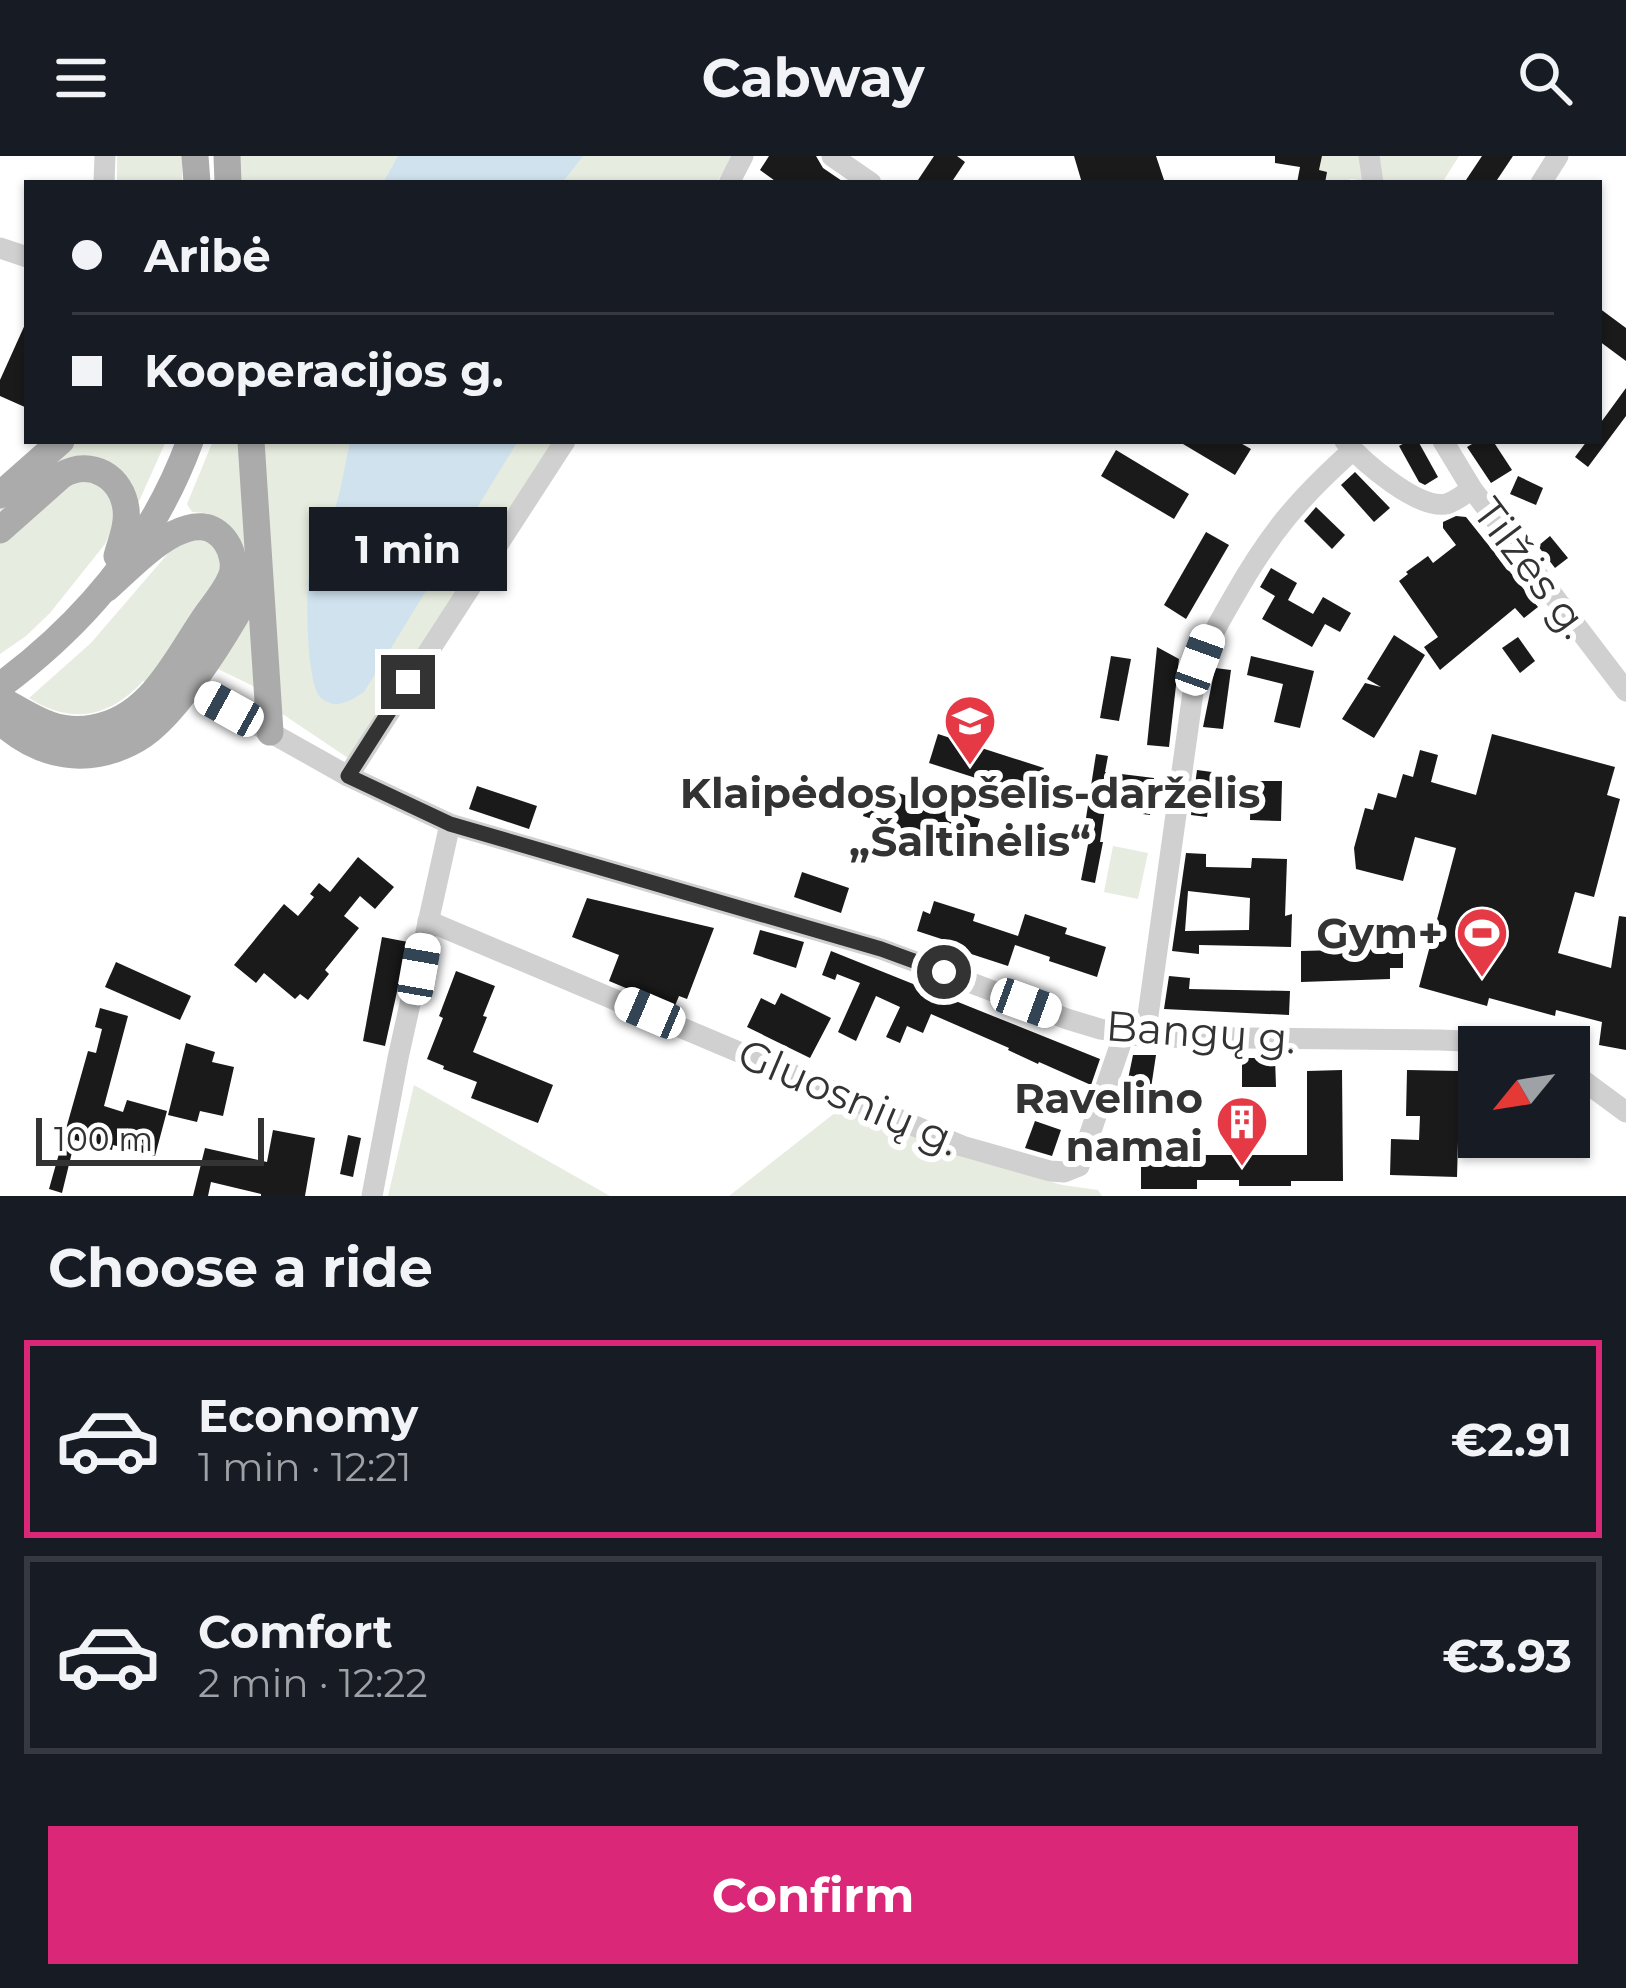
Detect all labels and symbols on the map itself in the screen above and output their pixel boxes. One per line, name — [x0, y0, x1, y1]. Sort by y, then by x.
street label: Tilžės g. — [1462, 488, 1602, 648]
callout: 1 min — [309, 508, 507, 592]
car — [1171, 620, 1229, 700]
route end — [381, 655, 435, 709]
car — [189, 676, 269, 742]
school or university icon: Klaipėdos lopšelis-darželis „Šaltinėlis“ — [942, 693, 998, 767]
place label: Klaipėdos lopšelis-darželis „Šaltinėlis“ — [680, 767, 1260, 867]
sports icon: Gym+ — [1454, 905, 1510, 979]
place label: Gym+ — [1316, 907, 1443, 959]
car — [395, 930, 443, 1008]
route start — [917, 945, 971, 999]
car — [986, 974, 1066, 1032]
car — [610, 982, 690, 1044]
street label: Bangų g. — [1104, 999, 1298, 1065]
north arrow — [1458, 1026, 1590, 1158]
street label: Gluosnių g. — [730, 1027, 968, 1167]
place label: Ravelino namai — [1014, 1072, 1203, 1172]
building icon: Ravelino namai — [1214, 1094, 1270, 1168]
scale bar — [36, 1112, 264, 1165]

